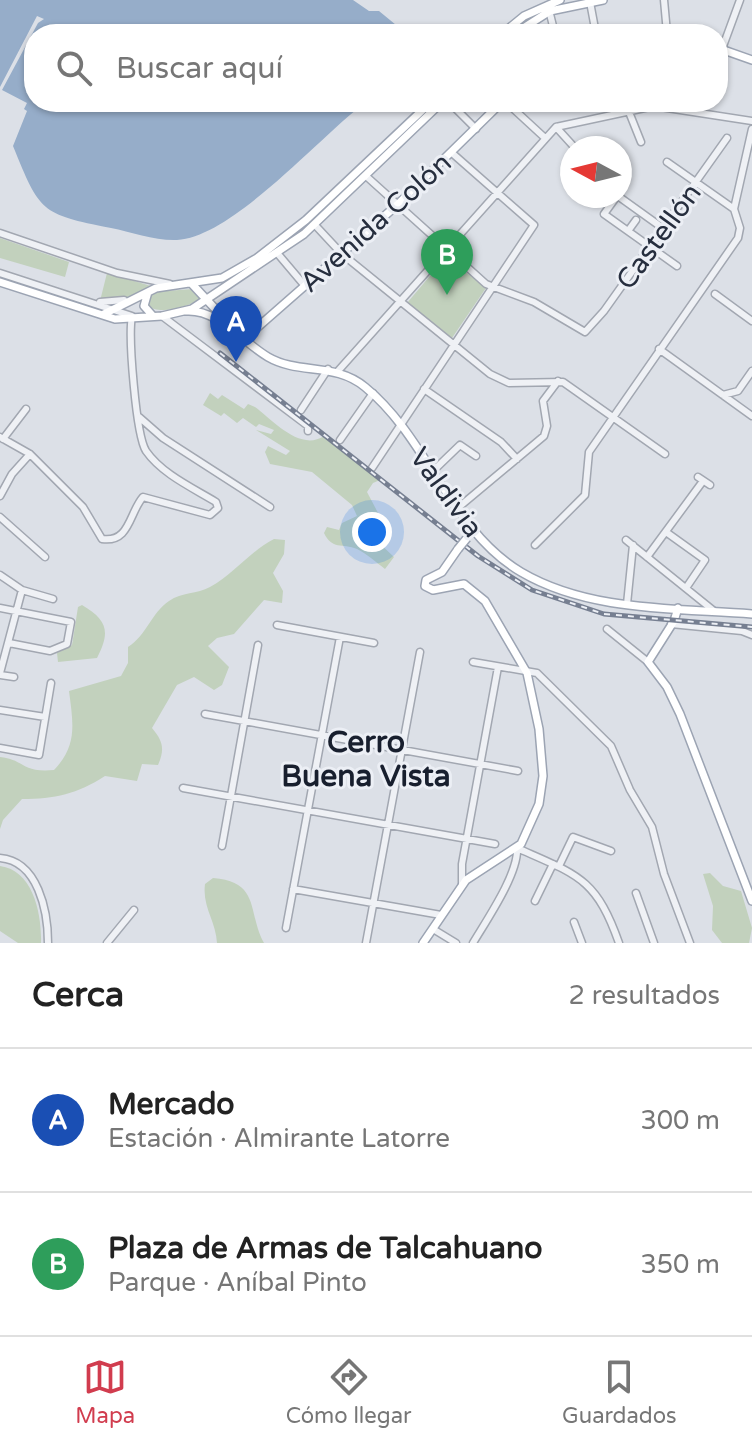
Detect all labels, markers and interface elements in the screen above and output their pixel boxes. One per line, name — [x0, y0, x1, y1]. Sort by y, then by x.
search box — [24, 24, 728, 112]
icon: search — [52, 46, 96, 90]
text: Buscar aquí — [116, 50, 283, 87]
north arrow — [560, 136, 632, 208]
street label: Avenida Colón — [293, 146, 458, 300]
street label: Castellón — [609, 177, 709, 296]
pin: B — [421, 229, 473, 295]
pin: A — [210, 296, 262, 362]
street label: Valdivia — [402, 441, 490, 544]
your location — [352, 512, 392, 552]
district label: Cerro Buena Vista — [281, 724, 451, 795]
text: Cerca — [32, 975, 124, 1016]
text: 2 resultados — [569, 980, 720, 1011]
text: Mercado — [108, 1086, 235, 1123]
text: A — [48, 1105, 68, 1136]
text: 300 m — [640, 1105, 720, 1136]
text: Estación · Almirante Latorre — [108, 1123, 450, 1154]
text: Plaza de Armas de Talcahuano — [108, 1230, 542, 1267]
text: B — [49, 1249, 67, 1280]
text: 350 m — [640, 1249, 720, 1280]
text: Parque · Aníbal Pinto — [108, 1267, 367, 1298]
tab: Mapa — [75, 1355, 135, 1429]
tab: Cómo llegar — [286, 1355, 411, 1429]
tab: Guardados — [562, 1355, 677, 1429]

